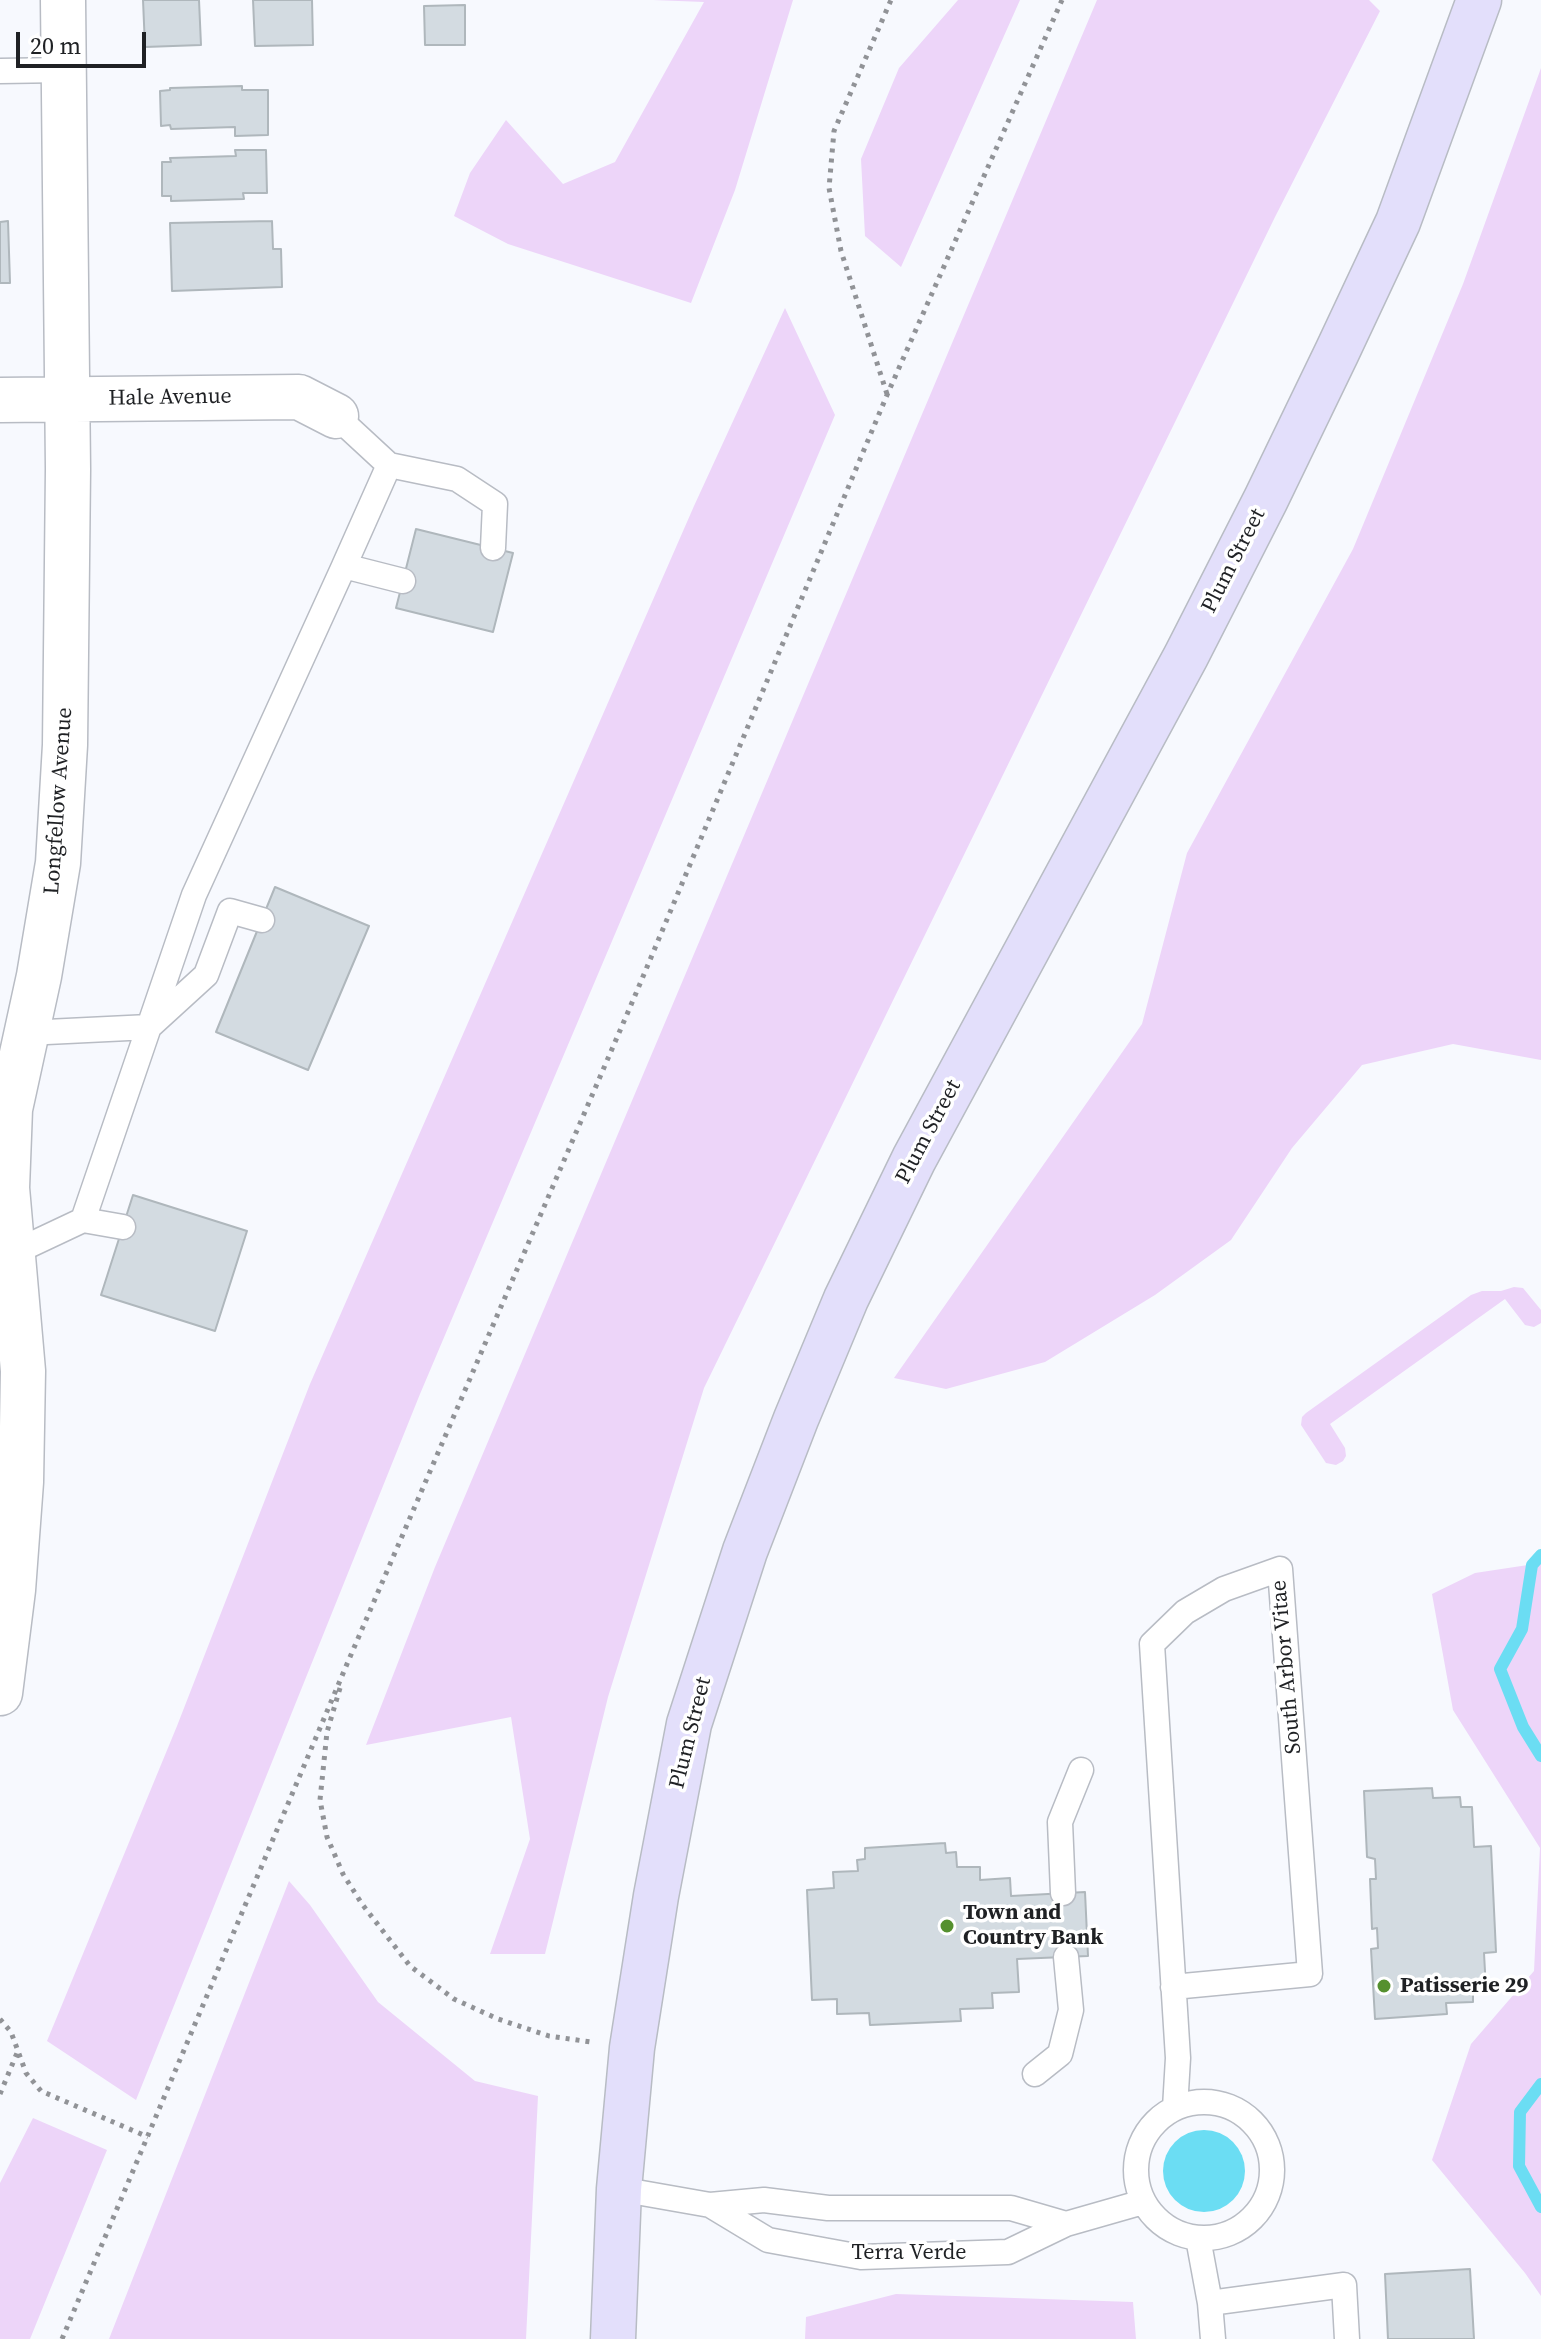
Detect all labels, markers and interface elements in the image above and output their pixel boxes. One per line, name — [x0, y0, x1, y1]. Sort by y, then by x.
scale bar — [20, 16, 150, 66]
text: 20 m — [30, 29, 81, 62]
street label: Hale Avenue — [108, 384, 232, 412]
street label: Plum Street — [1196, 504, 1272, 618]
street label: Longfellow Avenue — [39, 706, 79, 896]
street label: Plum Street — [891, 1076, 967, 1188]
street label: South Arbor Vitae — [1266, 1579, 1308, 1755]
street label: Plum Street — [664, 1675, 718, 1791]
place label: Town and Country Bank — [963, 1900, 1103, 1952]
marker: Town and Country Bank — [938, 1917, 956, 1935]
place label: Patisserie 29 — [1400, 1973, 1528, 1999]
marker: Patisserie 29 — [1375, 1977, 1393, 1995]
street label: Terra Verde — [852, 2240, 966, 2266]

